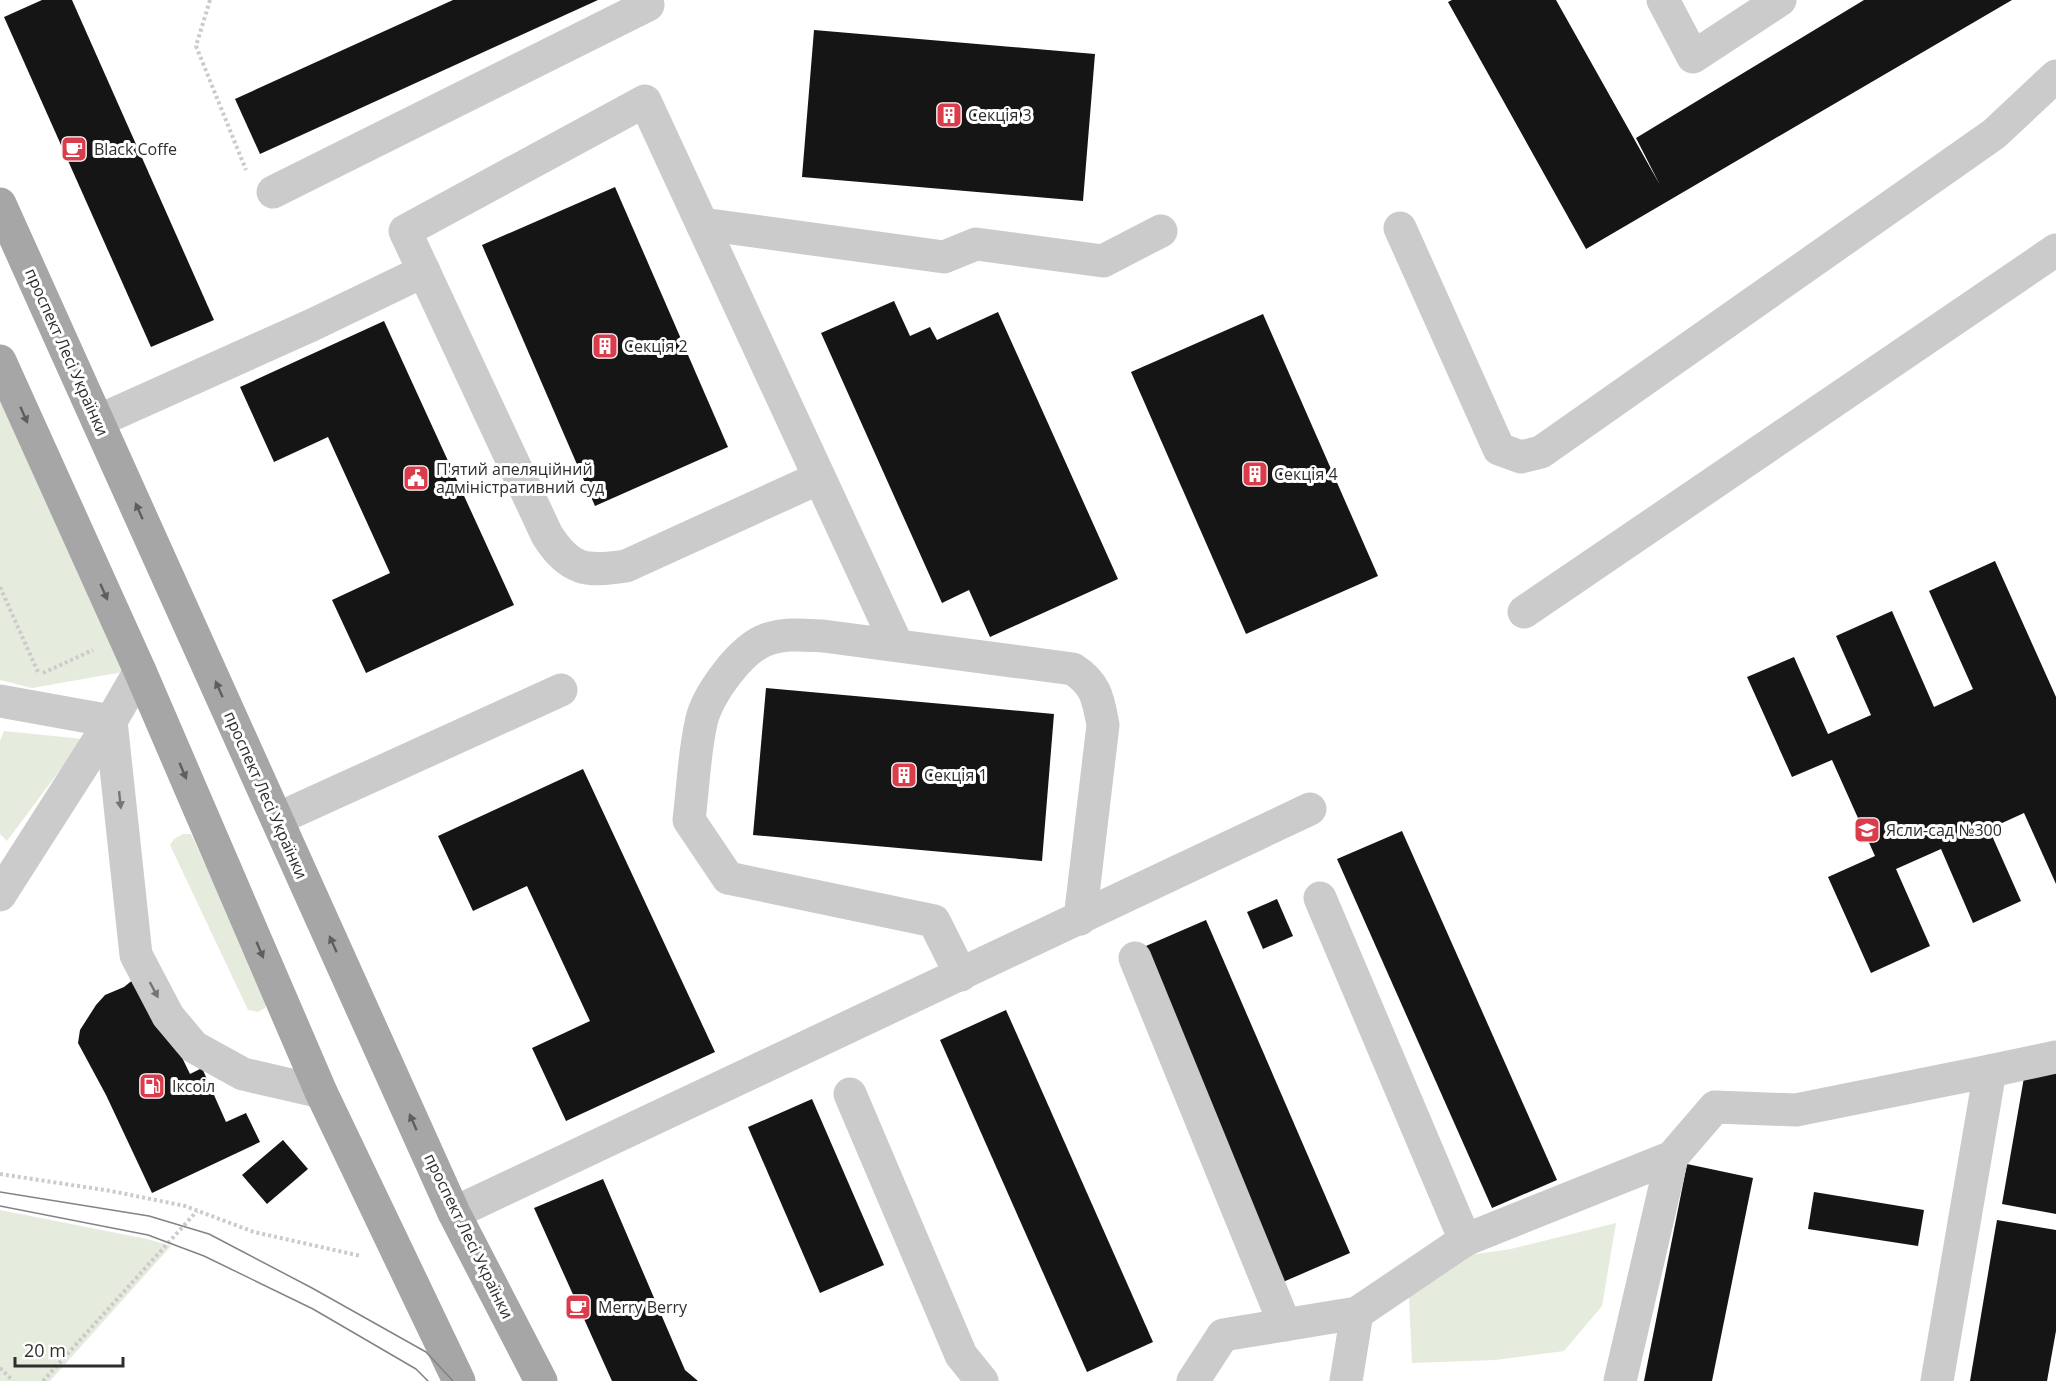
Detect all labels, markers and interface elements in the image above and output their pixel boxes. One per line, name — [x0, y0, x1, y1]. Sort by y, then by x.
building icon: Секція 3 — [934, 100, 964, 130]
place label: Секція 3 — [968, 104, 1032, 126]
cafe icon: Black Coffe — [59, 134, 89, 164]
place label: Black Coffe — [94, 138, 177, 160]
street label: проспект Лесі Українки — [20, 265, 114, 439]
building icon: Секція 2 — [590, 331, 620, 361]
place label: Секція 2 — [624, 335, 688, 357]
one-way arrow — [19, 406, 29, 424]
place label: П'ятий апеляційний адміністративний суд — [436, 458, 604, 498]
building icon: Секція 4 — [1240, 459, 1270, 489]
public building icon: П'ятий апеляційний адміністративний суд — [401, 463, 431, 493]
place label: Секція 4 — [1274, 463, 1338, 485]
one-way arrow — [134, 503, 143, 520]
one-way arrow — [100, 584, 109, 601]
one-way arrow — [214, 680, 224, 698]
street label: проспект Лесі Українки — [219, 708, 313, 882]
building icon: Секція 1 — [889, 760, 919, 790]
one-way arrow — [178, 762, 188, 780]
place label: Секція 1 — [924, 764, 988, 786]
one-way arrow — [115, 790, 125, 809]
school or university icon: Ясли-сад №300 — [1852, 815, 1882, 845]
place label: Ясли-сад №300 — [1886, 819, 2002, 841]
one-way arrow — [329, 935, 338, 952]
one-way arrow — [255, 941, 265, 959]
one-way arrow — [149, 981, 159, 998]
fuel station icon: Іксоіл — [137, 1071, 167, 1101]
place label: Іксоіл — [172, 1075, 215, 1097]
one-way arrow — [408, 1112, 418, 1130]
street label: проспект Лесі Українки — [419, 1150, 519, 1322]
cafe icon: Merry Berry — [563, 1292, 593, 1322]
place label: Merry Berry — [598, 1296, 688, 1318]
scale bar — [15, 1330, 123, 1368]
text: 20 m — [24, 1338, 66, 1362]

